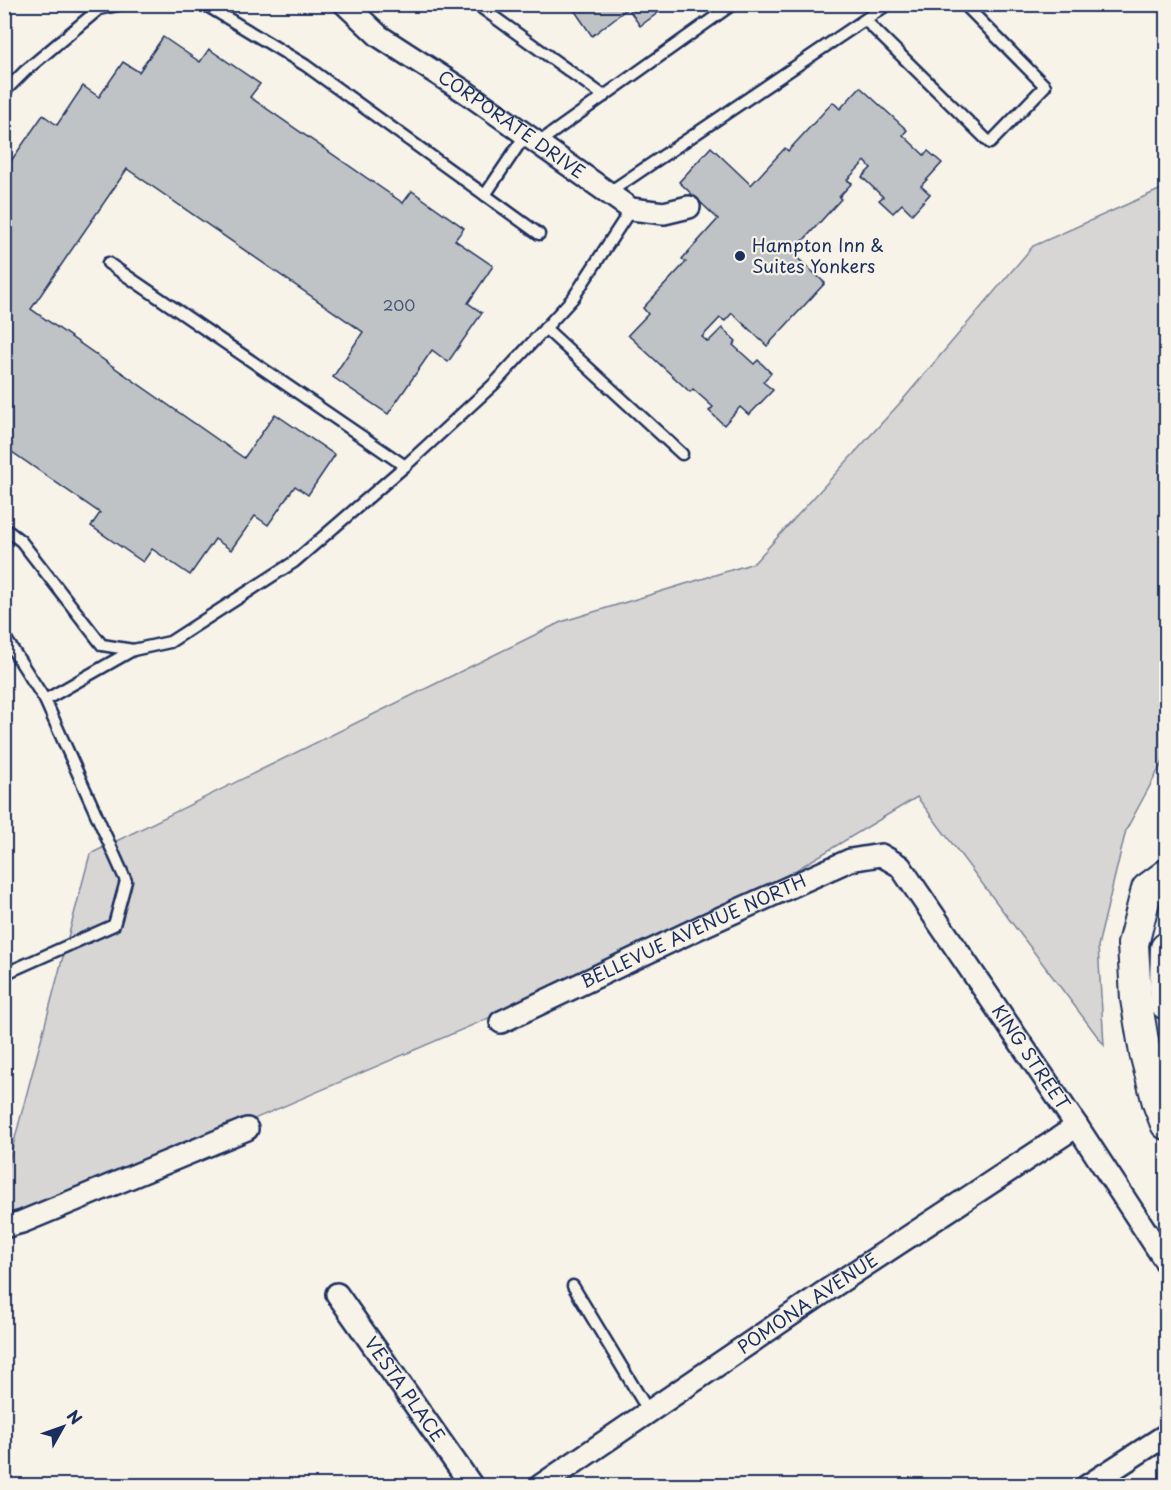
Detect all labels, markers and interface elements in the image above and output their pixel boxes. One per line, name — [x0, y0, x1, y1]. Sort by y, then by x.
street label: CORPORATE DRIVE — [433, 63, 591, 185]
place label: Hampton Inn & Suites Yonkers — [752, 231, 884, 279]
marker: Hampton Inn & Suites Yonkers — [733, 249, 747, 263]
house number: 200 — [383, 293, 415, 316]
street label: BELLEVUE AVENUE NORTH — [576, 866, 810, 994]
street label: KING STREET — [986, 999, 1078, 1116]
street label: POMONA AVENUE — [731, 1246, 883, 1360]
street label: VESTA PLACE — [359, 1331, 452, 1447]
north arrow — [33, 1397, 93, 1457]
text: N — [62, 1404, 89, 1429]

